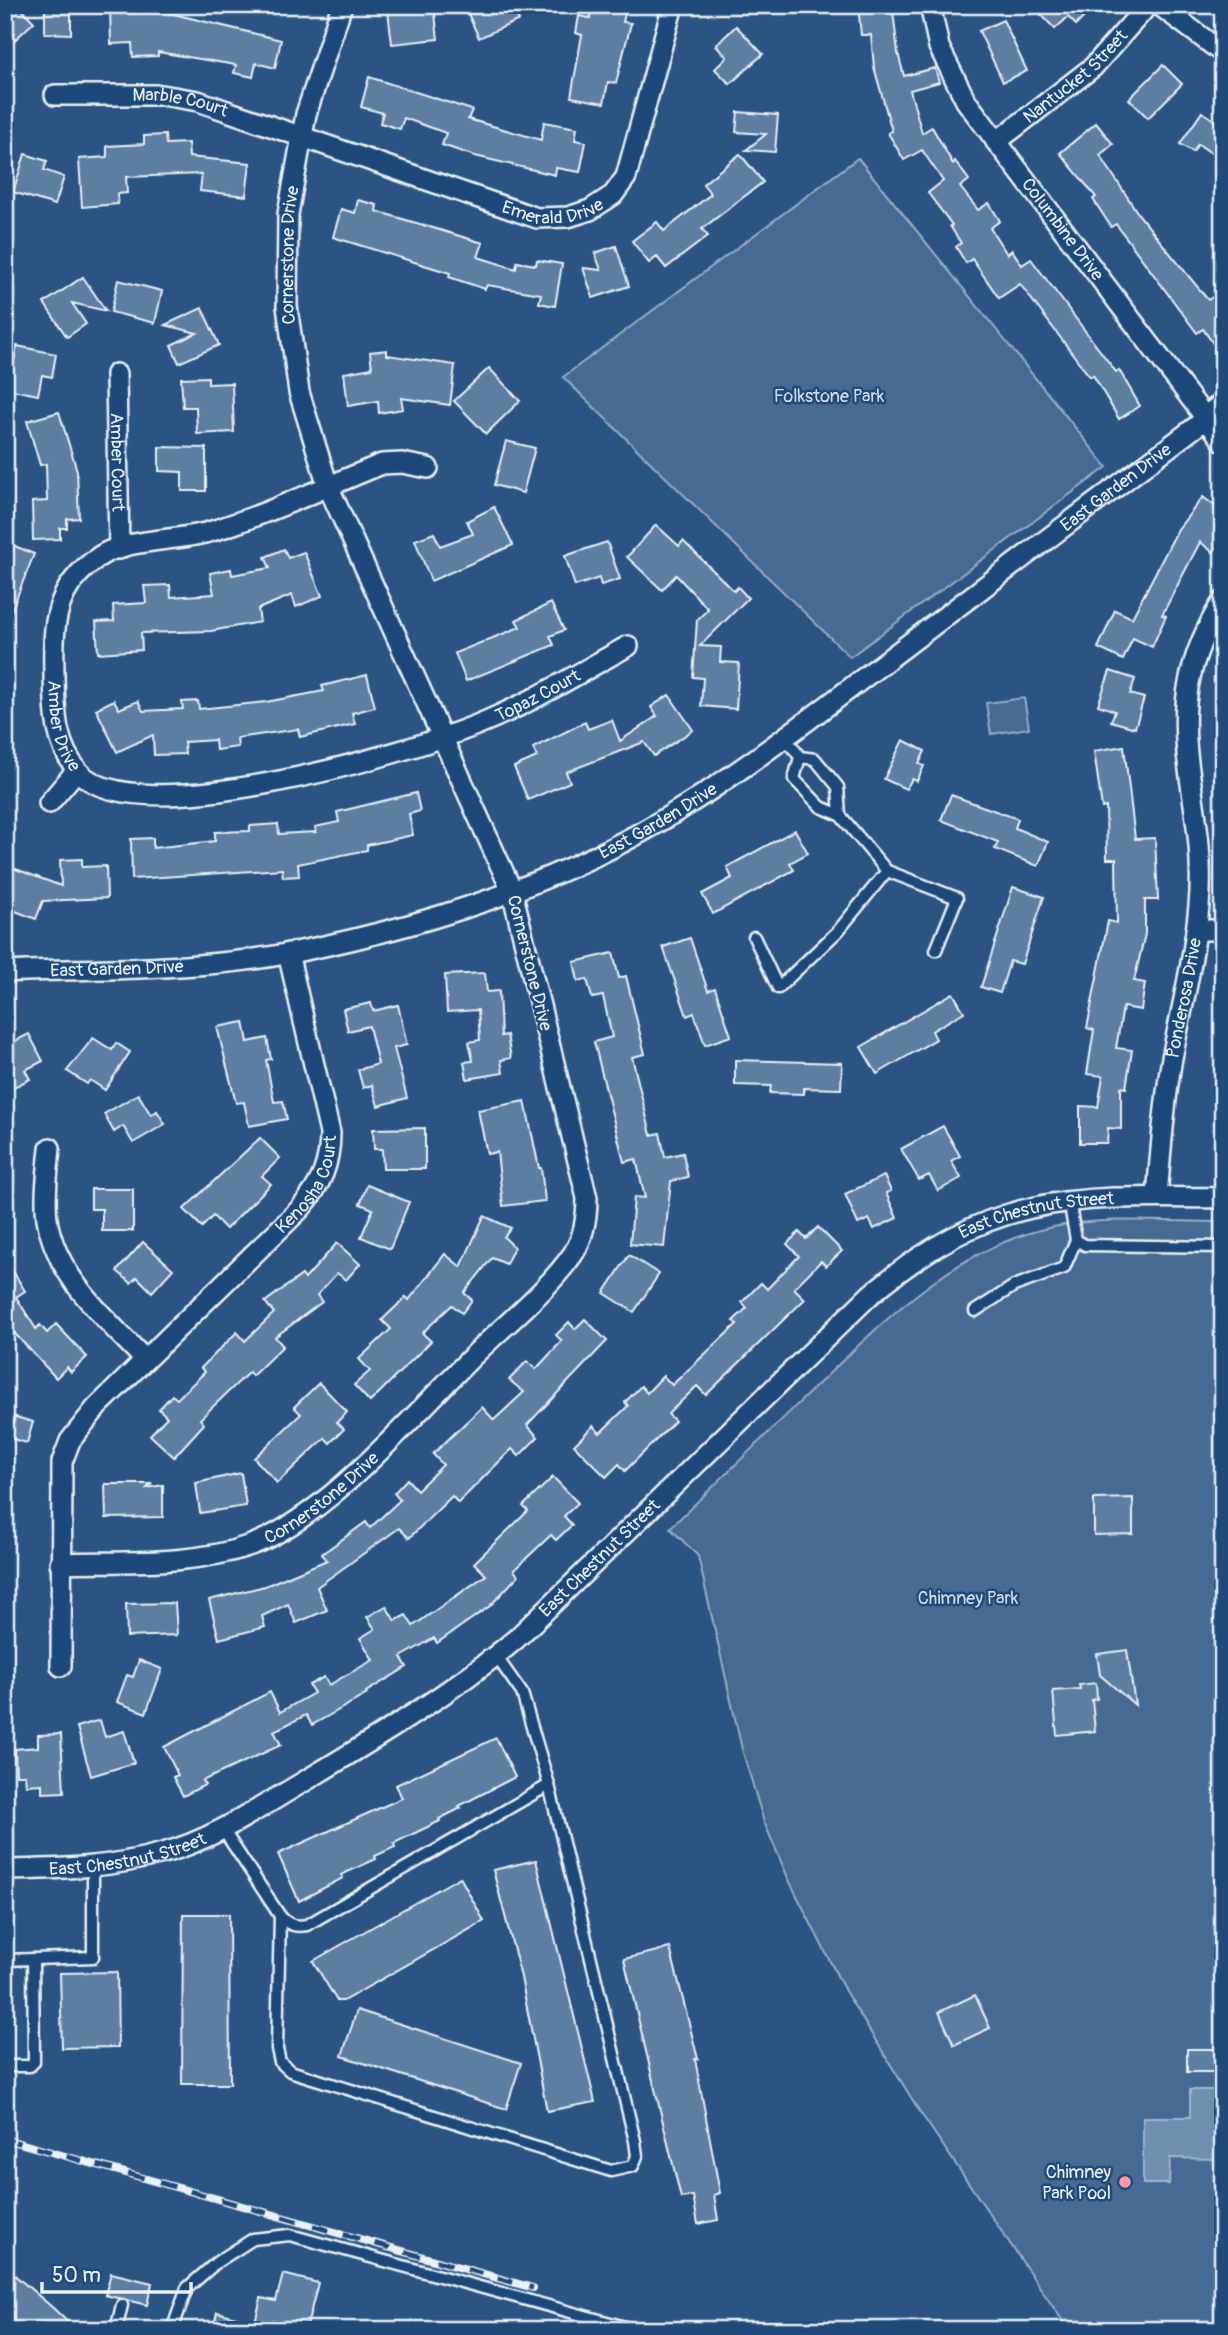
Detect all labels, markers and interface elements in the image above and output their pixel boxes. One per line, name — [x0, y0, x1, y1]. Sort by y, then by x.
street label: Nantucket Street — [1019, 24, 1133, 129]
street label: Marble Court — [132, 84, 232, 123]
street label: Columbine Drive — [1016, 174, 1109, 286]
street label: Cornerstone Drive — [276, 184, 305, 326]
street label: Emerald Drive — [499, 193, 608, 230]
park label: Folkstone Park — [774, 385, 885, 408]
street label: Amber Court — [105, 412, 129, 512]
street label: East Garden Drive — [1056, 438, 1176, 537]
street label: Topaz Court — [492, 664, 585, 728]
street label: Amber Drive — [42, 680, 86, 777]
street label: East Garden Drive — [595, 777, 722, 865]
street label: Cornerstone Drive — [502, 893, 558, 1033]
street label: Ponderosa Drive — [1161, 936, 1207, 1060]
street label: East Garden Drive — [50, 955, 184, 983]
street label: Kenosha Court — [271, 1134, 342, 1239]
street label: East Chestnut Street — [955, 1187, 1115, 1245]
street label: Cornerstone Drive — [261, 1447, 384, 1550]
street label: East Chestnut Street — [534, 1494, 666, 1622]
park label: Chimney Park — [918, 1587, 1019, 1610]
street label: East Chestnut Street — [49, 1827, 210, 1881]
place label: Chimney Park Pool — [1042, 2161, 1111, 2205]
marker: Chimney Park Pool — [1117, 2174, 1133, 2190]
scale bar — [42, 2251, 191, 2295]
text: 50 m — [52, 2262, 101, 2289]

